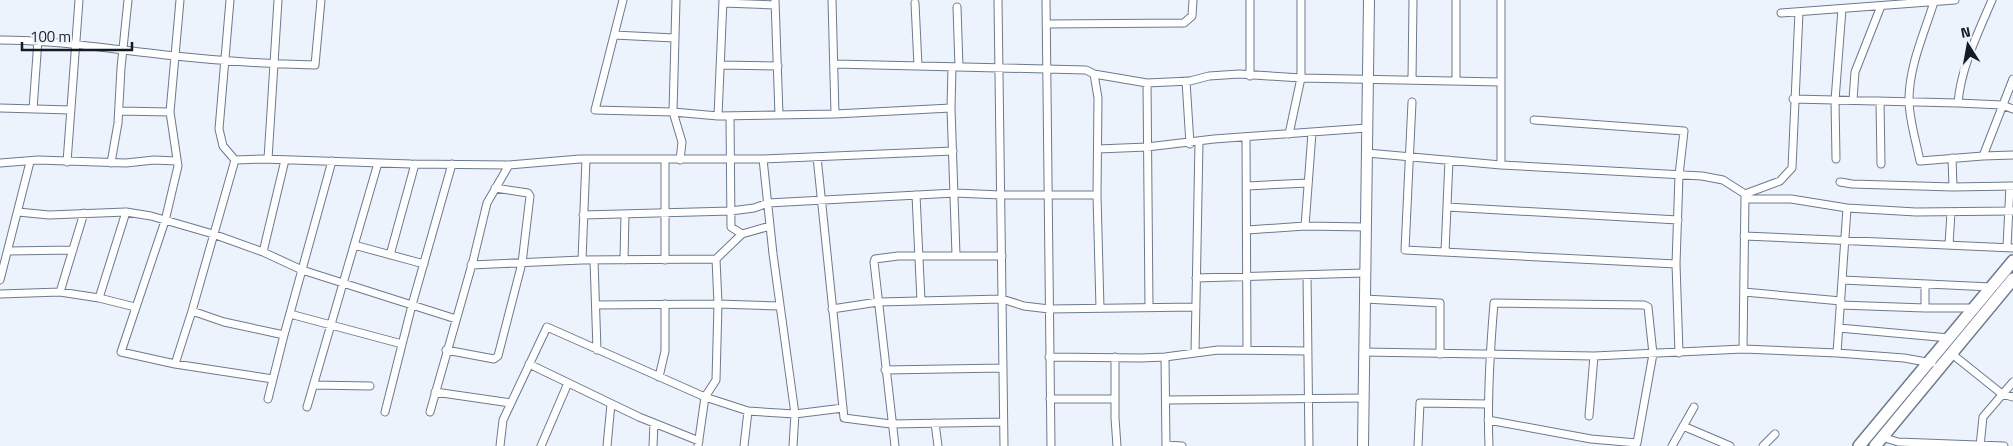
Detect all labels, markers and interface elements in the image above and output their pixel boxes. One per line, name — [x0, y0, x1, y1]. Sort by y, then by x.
scale bar — [22, 20, 132, 52]
north arrow — [1943, 20, 1993, 70]
text: N — [1959, 21, 1972, 43]
text: 100 m — [30, 25, 71, 48]

